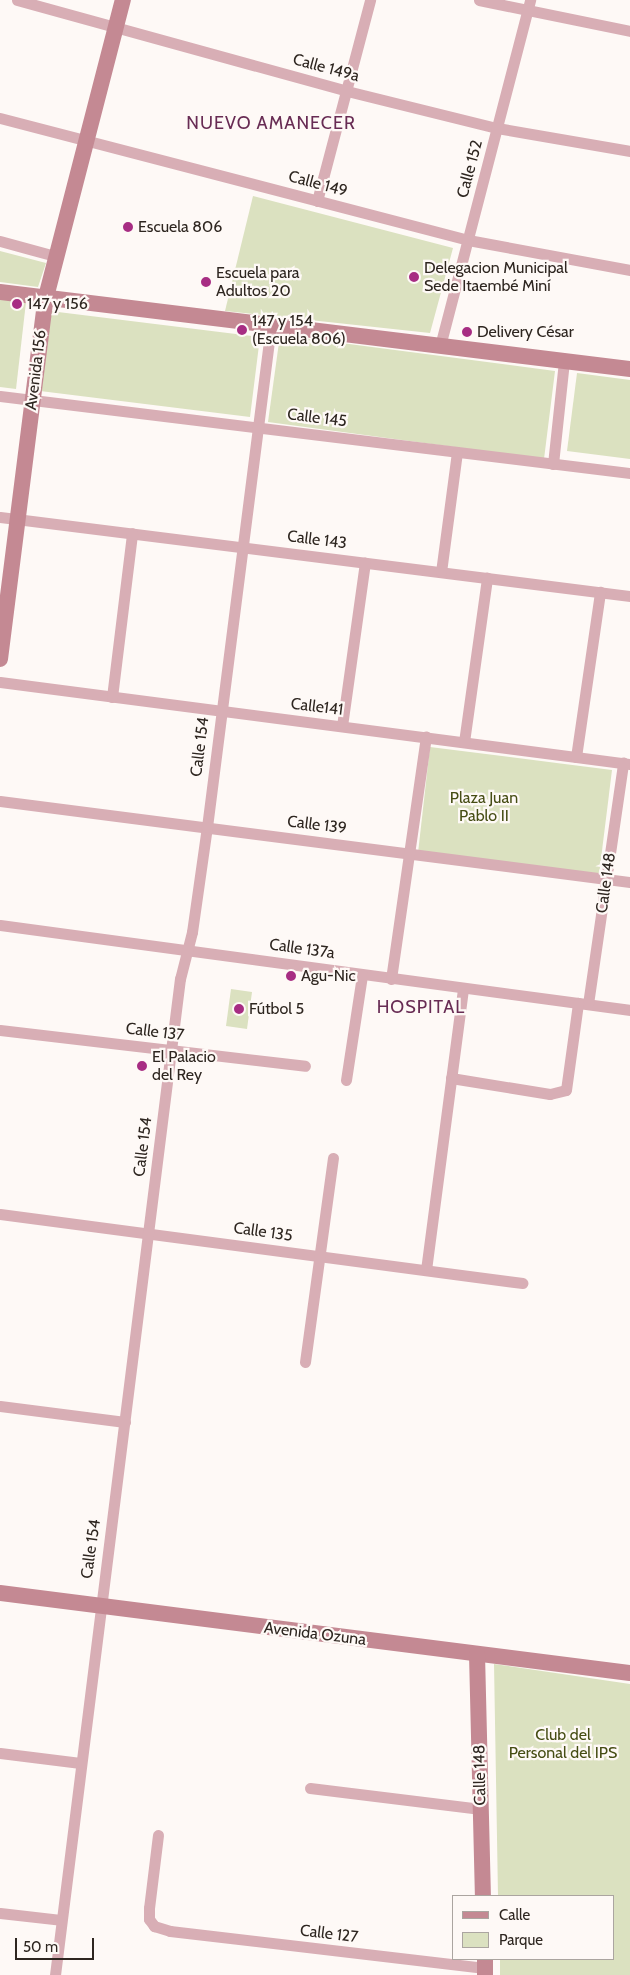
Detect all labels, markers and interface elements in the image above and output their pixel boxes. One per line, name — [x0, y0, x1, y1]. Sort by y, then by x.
street label: Calle 149a — [291, 50, 361, 86]
district label: NUEVO AMANECER — [184, 112, 358, 134]
street label: Calle 152 — [453, 138, 487, 200]
street label: Calle 149 — [286, 167, 350, 201]
place label: Escuela 806 — [138, 217, 222, 237]
marker: Escuela 806 — [122, 221, 134, 233]
place label: Delegacion Municipal Sede Itaembé Miní — [424, 258, 568, 296]
place label: Escuela para Adultos 20 — [216, 263, 300, 301]
marker: Delegacion Municipal Sede Itaembé Miní — [408, 271, 420, 283]
marker: Escuela para Adultos 20 — [200, 276, 212, 288]
place label: 147 y 156 — [27, 294, 88, 314]
marker: 147 y 156 — [11, 298, 23, 310]
place label: 147 y 154 (Escuela 806) — [252, 311, 346, 349]
place label: Delivery César — [477, 322, 574, 342]
marker: 147 y 154 (Escuela 806) — [236, 324, 248, 336]
marker: Delivery César — [461, 326, 473, 338]
street label: Avenida 156 — [22, 329, 50, 411]
street label: Calle 145 — [286, 405, 348, 431]
street label: Calle 143 — [286, 527, 348, 553]
street label: Calle141 — [290, 694, 344, 720]
street label: Calle 154 — [187, 716, 213, 778]
park label: Plaza Juan Pablo II — [450, 788, 518, 826]
street label: Calle 139 — [286, 812, 348, 838]
street label: Calle 148 — [592, 851, 620, 915]
street label: Calle 137a — [268, 935, 336, 963]
place label: Agu-Nic — [301, 966, 356, 986]
marker: Agu-Nic — [285, 970, 297, 982]
district label: HOSPITAL — [376, 996, 466, 1018]
place label: Fútbol 5 — [249, 999, 304, 1019]
marker: Fútbol 5 — [233, 1003, 245, 1015]
street label: Calle 137 — [125, 1019, 185, 1045]
place label: El Palacio del Rey — [152, 1047, 216, 1085]
marker: El Palacio del Rey — [136, 1060, 148, 1072]
street label: Calle 154 — [130, 1116, 156, 1178]
street label: Calle 135 — [232, 1218, 294, 1246]
street label: Calle 154 — [77, 1518, 105, 1580]
street label: Avenida Ozuna — [263, 1618, 367, 1650]
park label: Club del Personal del IPS — [509, 1725, 617, 1763]
street label: Calle 148 — [470, 1744, 490, 1806]
legend — [452, 1895, 615, 1960]
text: Calle — [499, 1906, 530, 1924]
street label: Calle 127 — [299, 1921, 359, 1947]
scale bar — [18, 1928, 96, 1960]
text: Parque — [499, 1931, 543, 1949]
text: 50 m — [23, 1938, 58, 1956]

